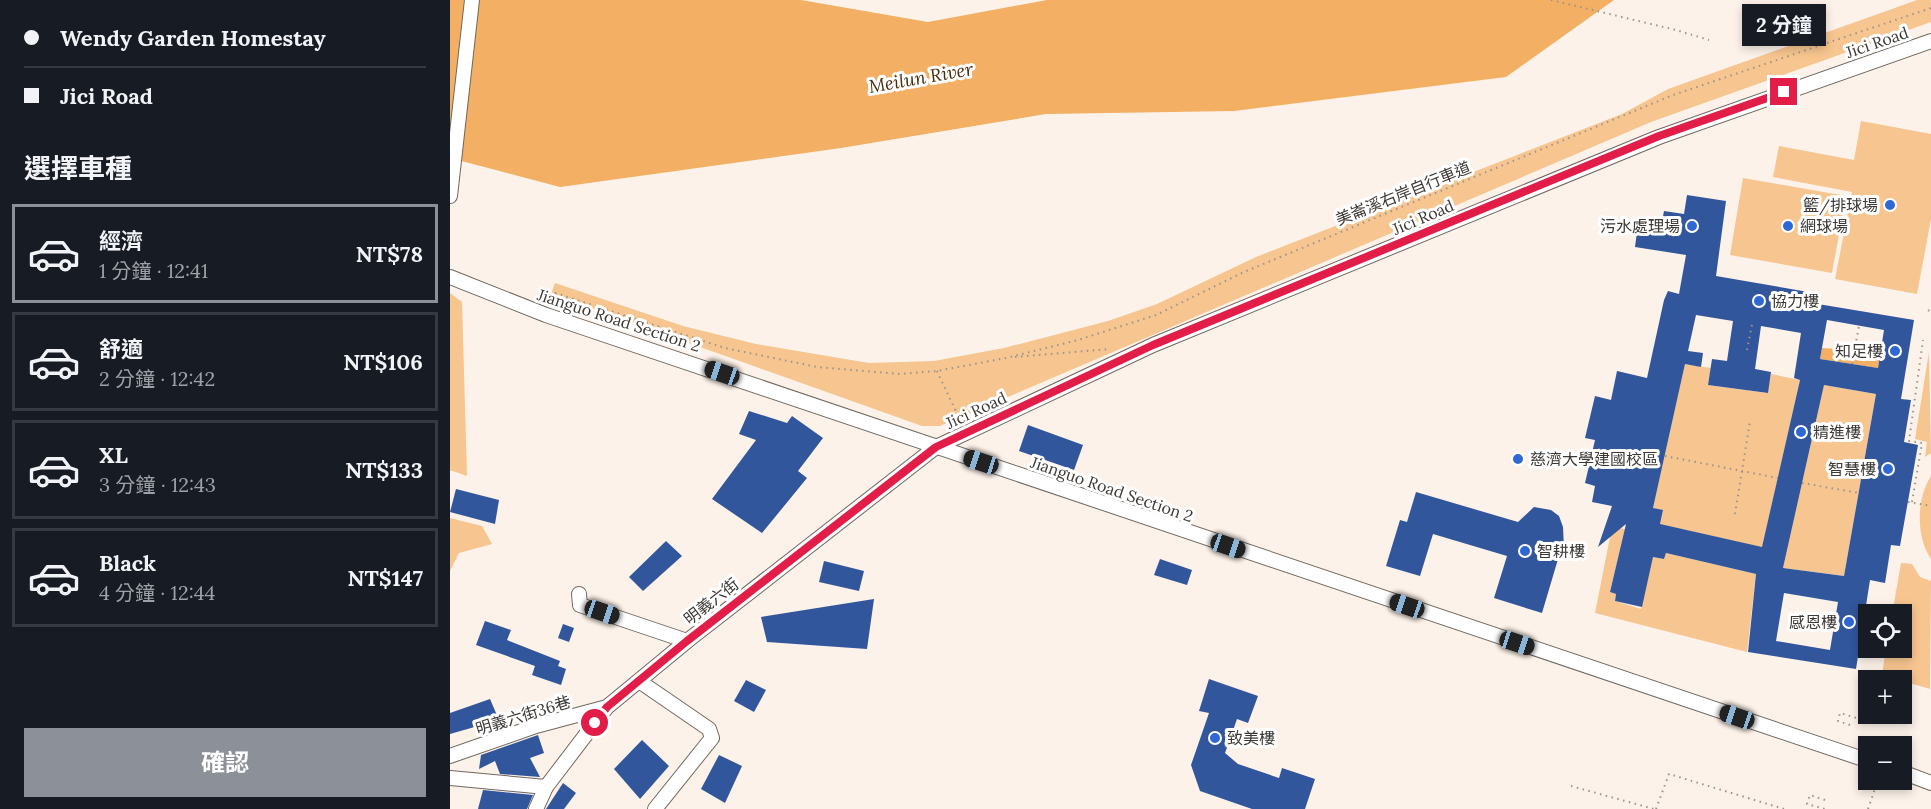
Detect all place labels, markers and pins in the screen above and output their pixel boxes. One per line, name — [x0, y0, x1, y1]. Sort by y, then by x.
place label: 籃/排球場 — [1803, 195, 1878, 216]
marker: 籃/排球場 — [1883, 198, 1897, 212]
place label: 污水處理場 — [1600, 216, 1680, 236]
place label: 網球場 — [1800, 216, 1848, 236]
marker: 污水處理場 — [1685, 219, 1699, 233]
marker: 網球場 — [1781, 219, 1795, 233]
place label: 協力樓 — [1771, 291, 1819, 311]
marker: 協力樓 — [1752, 294, 1766, 308]
place label: 知足樓 — [1835, 341, 1883, 361]
marker: 知足樓 — [1888, 344, 1902, 358]
place label: 精進樓 — [1813, 422, 1861, 442]
marker: 精進樓 — [1794, 425, 1808, 439]
place label: 慈濟大學建國校區 — [1530, 449, 1658, 469]
marker: 慈濟大學建國校區 — [1511, 452, 1525, 466]
place label: 智慧樓 — [1828, 459, 1876, 479]
marker: 智慧樓 — [1881, 462, 1895, 476]
place label: 智耕樓 — [1537, 541, 1585, 561]
marker: 智耕樓 — [1518, 544, 1532, 558]
place label: 感恩樓 — [1789, 612, 1837, 632]
marker: 感恩樓 — [1842, 615, 1856, 629]
place label: 致美樓 — [1227, 728, 1275, 748]
marker: 致美樓 — [1208, 731, 1222, 745]

